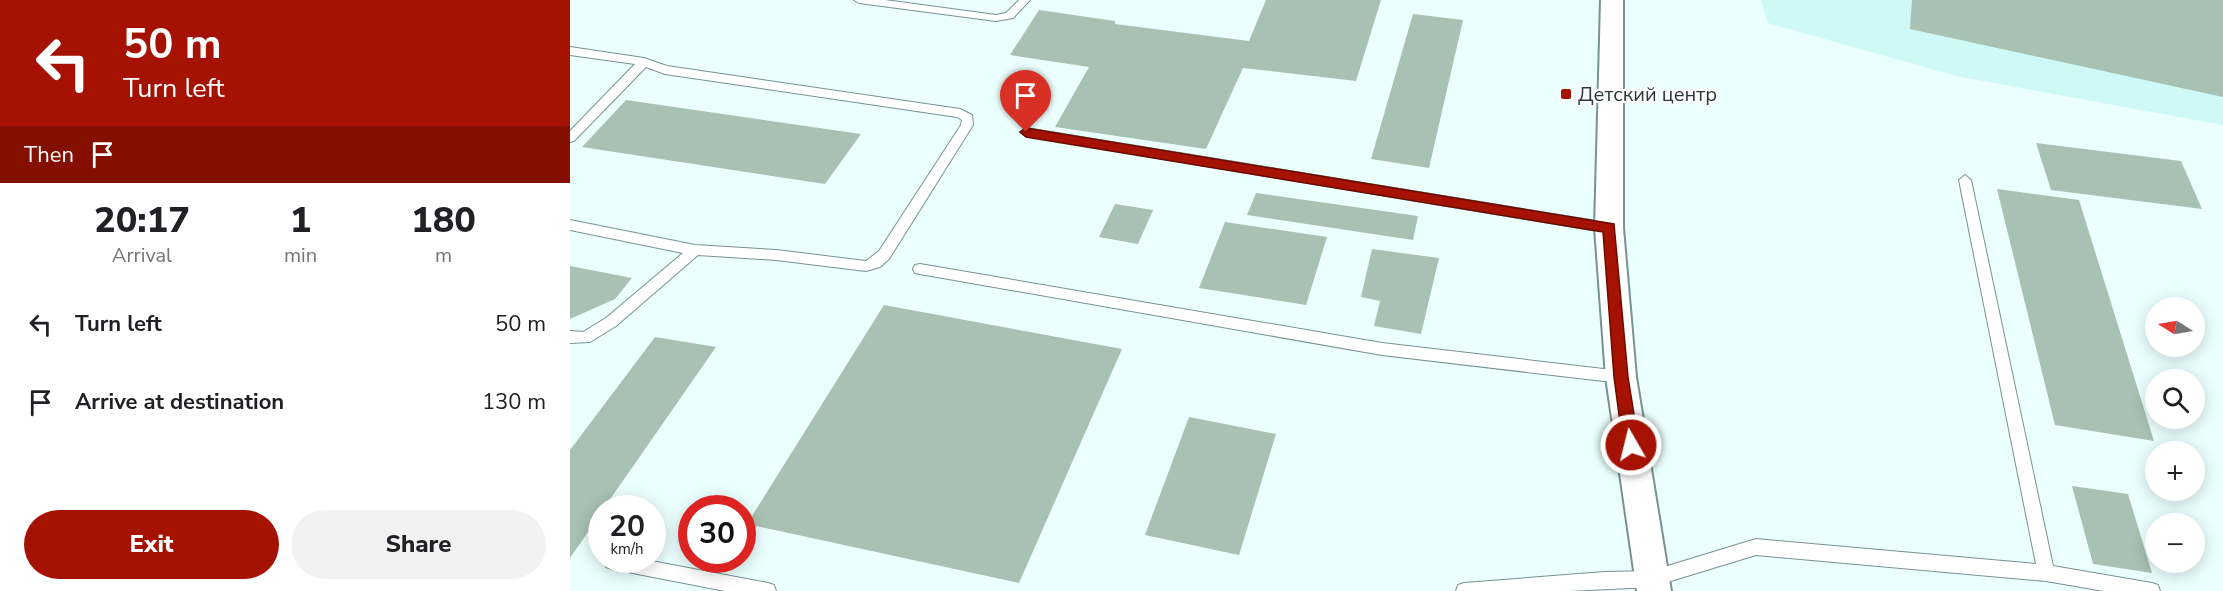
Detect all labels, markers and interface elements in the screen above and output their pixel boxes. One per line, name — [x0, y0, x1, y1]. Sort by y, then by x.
text: 50 m — [123, 16, 222, 73]
icon: left — [24, 24, 102, 102]
text: Turn left — [123, 70, 224, 107]
pin — [1000, 70, 1051, 132]
icon: arrive — [1009, 79, 1042, 112]
place label: Детский центр — [1578, 81, 1717, 108]
marker: Детский центр — [1559, 87, 1573, 101]
icon: arrive — [86, 138, 119, 171]
text: Then — [24, 140, 74, 170]
text: 20:17 — [94, 196, 190, 245]
text: 1 — [290, 196, 311, 245]
text: 180 — [411, 196, 476, 245]
text: Arrival — [112, 242, 172, 269]
text: min — [284, 242, 317, 269]
text: m — [435, 242, 452, 269]
north arrow — [2145, 297, 2205, 357]
map controls — [2145, 297, 2205, 573]
icon: left — [24, 308, 57, 341]
text: Turn left — [75, 309, 162, 339]
text: 50 m — [495, 309, 546, 339]
button: search — [2145, 369, 2205, 429]
icon: arrive — [24, 386, 57, 419]
text: Arrive at destination — [75, 387, 284, 417]
text: 130 m — [482, 387, 546, 417]
position arrow — [1599, 413, 1663, 477]
button: + — [2145, 441, 2205, 501]
speed limit sign: 30 — [678, 495, 756, 573]
text: 20 — [609, 506, 645, 547]
button: Exit — [24, 510, 279, 579]
button: Share — [291, 510, 546, 579]
button: − — [2145, 513, 2205, 573]
text: km/h — [610, 539, 644, 559]

